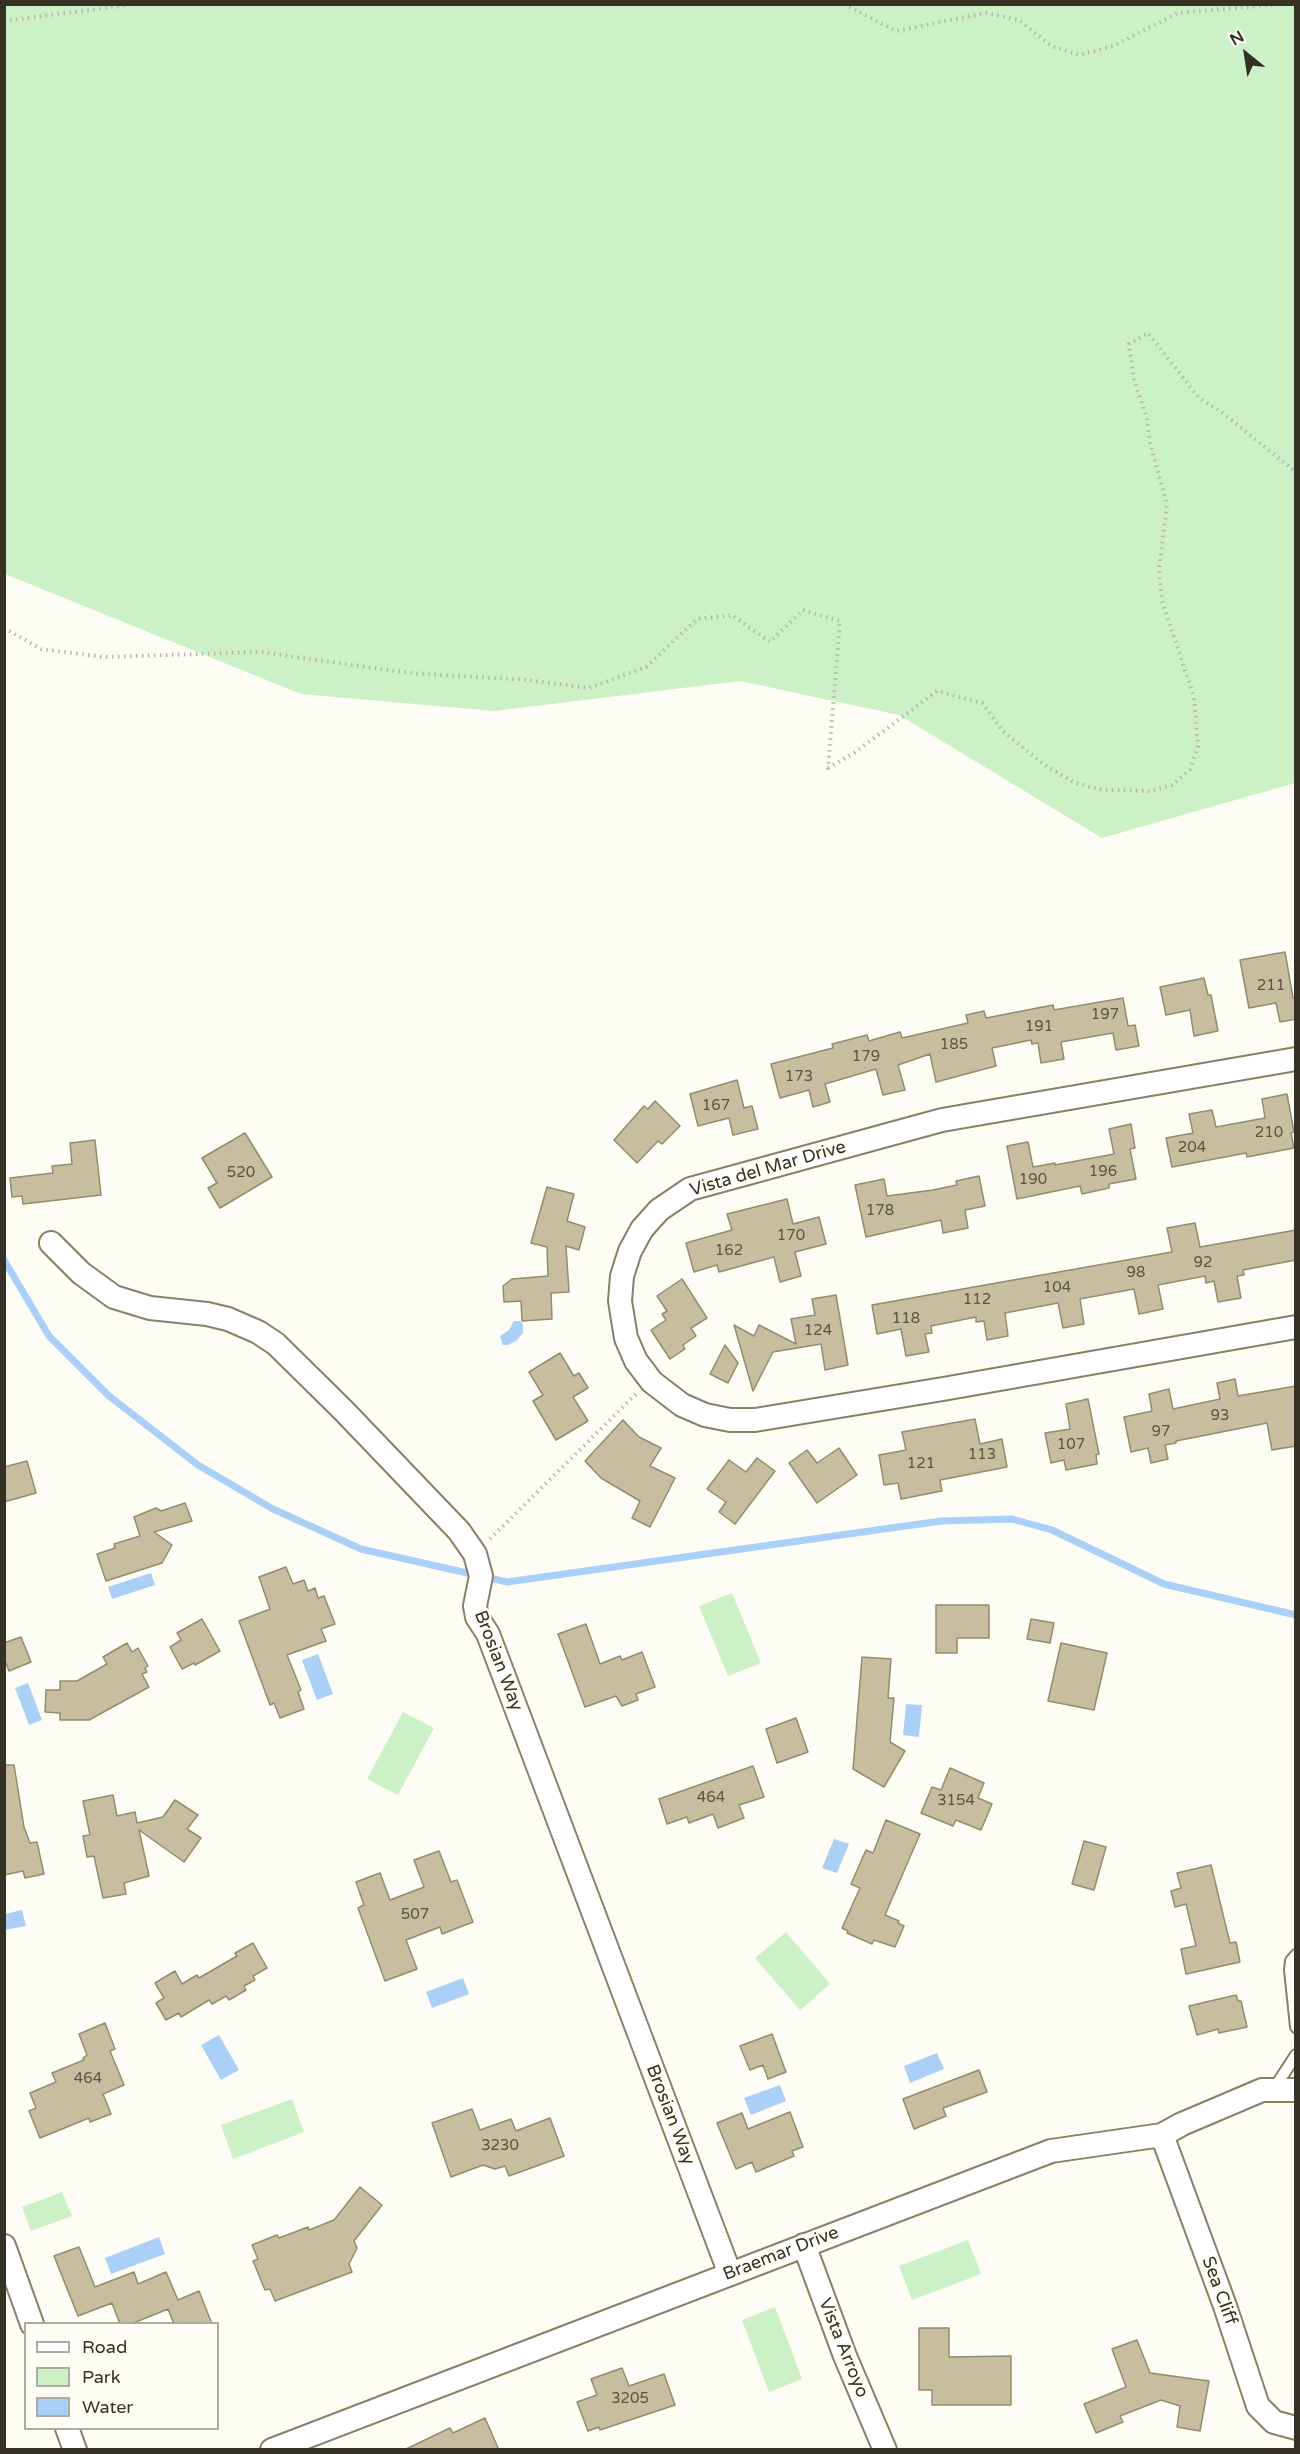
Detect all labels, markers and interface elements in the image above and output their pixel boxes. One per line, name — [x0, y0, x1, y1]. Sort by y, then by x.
north arrow — [1216, 24, 1276, 84]
text: N — [1226, 27, 1248, 50]
house number: 211 — [1257, 977, 1285, 995]
house number: 197 — [1091, 1006, 1119, 1024]
house number: 191 — [1025, 1018, 1053, 1036]
house number: 185 — [940, 1036, 968, 1054]
house number: 179 — [852, 1048, 880, 1066]
house number: 173 — [785, 1068, 813, 1086]
house number: 167 — [702, 1097, 730, 1115]
house number: 210 — [1255, 1124, 1283, 1142]
street label: Vista del Mar Drive — [688, 1136, 848, 1202]
house number: 204 — [1178, 1139, 1206, 1157]
house number: 196 — [1089, 1163, 1117, 1181]
house number: 520 — [227, 1164, 255, 1182]
house number: 190 — [1019, 1171, 1047, 1189]
house number: 178 — [866, 1202, 894, 1220]
house number: 170 — [777, 1227, 805, 1245]
house number: 162 — [715, 1242, 743, 1260]
house number: 92 — [1194, 1254, 1212, 1272]
house number: 98 — [1127, 1264, 1145, 1282]
house number: 104 — [1043, 1279, 1071, 1297]
house number: 112 — [963, 1291, 991, 1309]
house number: 118 — [892, 1310, 920, 1328]
house number: 124 — [804, 1322, 832, 1340]
house number: 93 — [1211, 1407, 1229, 1425]
house number: 97 — [1152, 1423, 1170, 1441]
house number: 107 — [1057, 1436, 1085, 1454]
house number: 113 — [968, 1446, 996, 1464]
house number: 121 — [907, 1455, 935, 1473]
street label: Brosian Way — [469, 1608, 527, 1714]
house number: 464 — [697, 1789, 725, 1807]
house number: 3154 — [937, 1792, 975, 1810]
house number: 507 — [401, 1906, 429, 1924]
street label: Brosian Way — [641, 2062, 699, 2168]
house number: 464 — [74, 2070, 102, 2088]
house number: 3230 — [481, 2137, 519, 2155]
street label: Braemar Drive — [720, 2222, 842, 2286]
street label: Sea Cliff — [1197, 2254, 1241, 2328]
street label: Vista Arroyo — [813, 2295, 873, 2401]
legend — [24, 2322, 219, 2430]
text: Road — [82, 2336, 127, 2358]
text: Park — [82, 2366, 120, 2388]
house number: 3205 — [611, 2390, 649, 2408]
text: Water — [82, 2396, 133, 2418]

